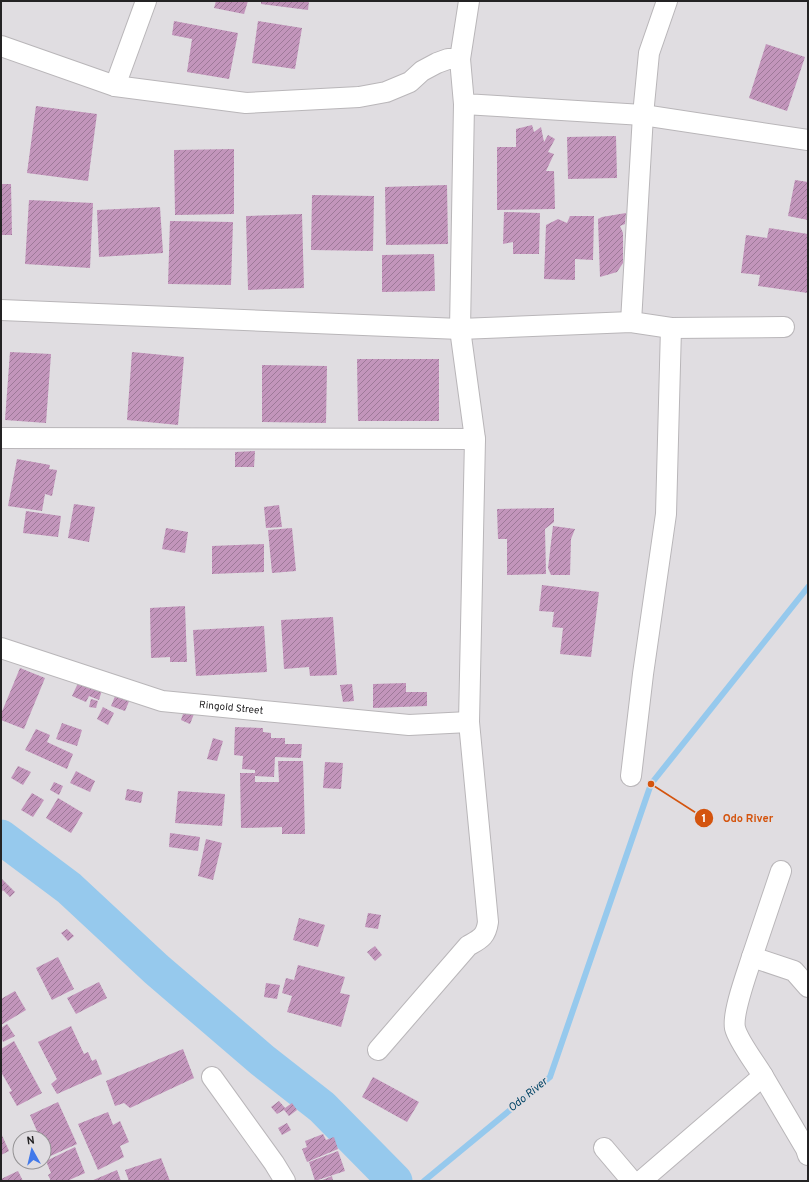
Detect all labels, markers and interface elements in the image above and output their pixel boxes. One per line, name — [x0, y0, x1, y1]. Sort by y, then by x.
street label: Ringold Street — [199, 698, 264, 717]
callout: Odo River — [694, 807, 781, 830]
text: 1 — [702, 811, 706, 827]
text: Odo River — [723, 812, 774, 826]
water label: Odo River — [505, 1074, 551, 1115]
north arrow — [12, 1130, 52, 1170]
text: N — [26, 1134, 36, 1149]

